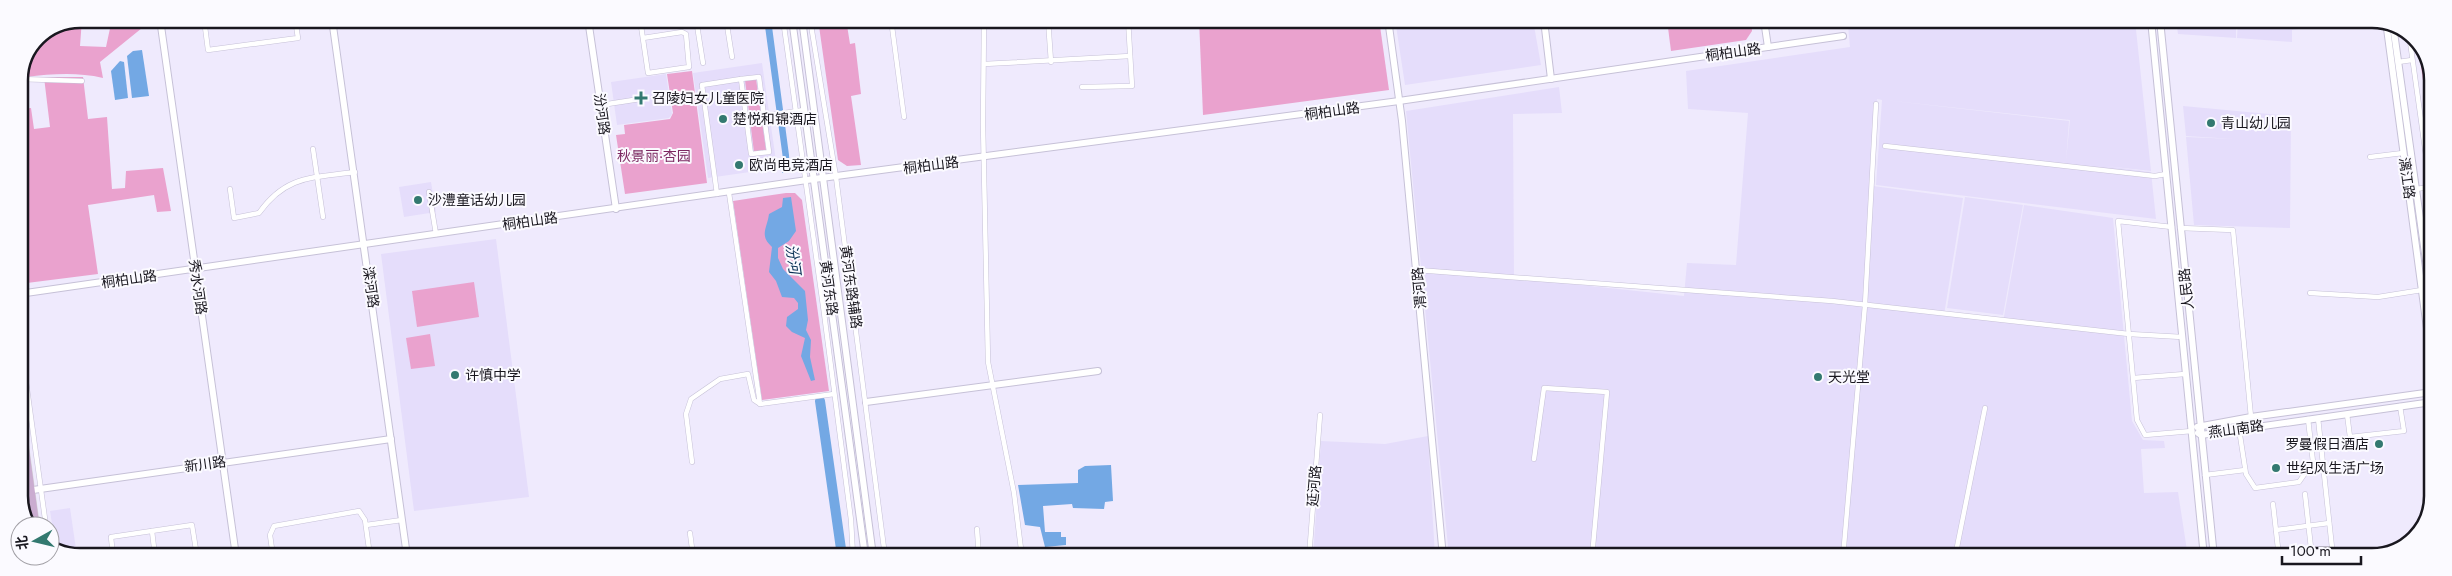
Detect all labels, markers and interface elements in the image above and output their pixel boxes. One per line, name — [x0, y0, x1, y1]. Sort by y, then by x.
street label: 桐柏山路 — [1704, 38, 1762, 66]
place label: 召陵妇女儿童医院 — [652, 88, 764, 108]
marker: 召陵妇女儿童医院 — [634, 91, 648, 105]
street label: 汾河路 — [589, 92, 615, 136]
street label: 桐柏山路 — [1303, 97, 1361, 125]
place label: 楚悦和锦酒店 — [733, 109, 817, 129]
marker: 楚悦和锦酒店 — [717, 113, 729, 125]
place label: 青山幼儿园 — [2221, 113, 2291, 133]
marker: 青山幼儿园 — [2205, 117, 2217, 129]
park label: 秋景丽·杏园 — [617, 146, 691, 166]
street label: 桐柏山路 — [902, 152, 960, 178]
place label: 欧尚电竞酒店 — [749, 155, 833, 175]
street label: 漓江路 — [2394, 156, 2420, 200]
marker: 欧尚电竞酒店 — [733, 159, 745, 171]
place label: 沙澧童话幼儿园 — [428, 190, 526, 210]
marker: 沙澧童话幼儿园 — [412, 194, 424, 206]
street label: 桐柏山路 — [501, 207, 559, 235]
water label: 汾河 — [780, 243, 806, 278]
street label: 黄河东路辅路 — [835, 244, 867, 330]
street label: 秀水河路 — [184, 258, 212, 316]
street label: 黄河东路 — [815, 259, 843, 317]
street label: 桐柏山路 — [100, 265, 158, 293]
street label: 滦河路 — [358, 265, 384, 309]
street label: 渭河路 — [1407, 266, 1431, 310]
street label: 人民路 — [2174, 267, 2198, 311]
place label: 许慎中学 — [465, 365, 521, 385]
place label: 天光堂 — [1828, 367, 1870, 387]
marker: 许慎中学 — [449, 369, 461, 381]
marker: 天光堂 — [1812, 371, 1824, 383]
street label: 燕山南路 — [2207, 415, 2265, 443]
place label: 罗曼假日酒店 — [2285, 434, 2369, 454]
marker: 罗曼假日酒店 — [2373, 438, 2385, 450]
street label: 新川路 — [183, 451, 227, 477]
place label: 世纪风生活广场 — [2286, 458, 2384, 478]
marker: 世纪风生活广场 — [2270, 462, 2282, 474]
street label: 延河路 — [1302, 464, 1326, 508]
north arrow — [10, 516, 60, 566]
text: 北 — [11, 534, 33, 551]
scale bar — [2282, 534, 2361, 566]
text: 100 m — [2290, 540, 2331, 562]

